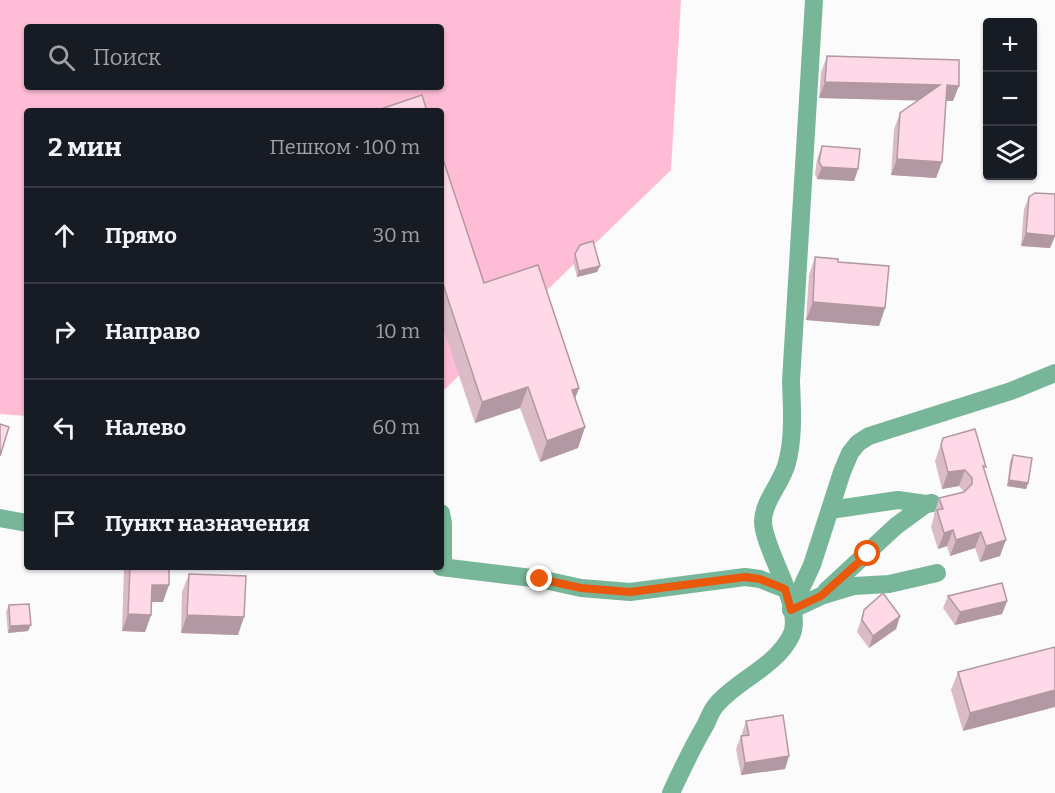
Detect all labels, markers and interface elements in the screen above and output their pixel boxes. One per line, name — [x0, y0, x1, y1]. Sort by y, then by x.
map controls — [983, 18, 1037, 180]
button: + — [983, 18, 1037, 72]
search box — [24, 24, 444, 90]
icon: search — [45, 41, 78, 74]
text: Поиск — [93, 44, 161, 71]
button: − — [983, 72, 1037, 126]
button: layers — [983, 126, 1037, 180]
text: 2 мин — [48, 132, 122, 163]
text: Пешком · 100 m — [269, 135, 420, 159]
icon: ahead — [48, 219, 81, 252]
text: Прямо — [105, 222, 177, 249]
text: 30 m — [373, 223, 420, 247]
icon: right — [48, 315, 81, 348]
text: Направо — [105, 318, 200, 345]
text: 10 m — [376, 319, 420, 343]
icon: left — [48, 411, 81, 444]
text: Налево — [105, 414, 186, 441]
text: 60 m — [372, 415, 420, 439]
icon: arrive — [48, 507, 81, 540]
text: Пункт назначения — [105, 510, 310, 537]
route start — [854, 540, 880, 566]
route end — [526, 565, 552, 591]

